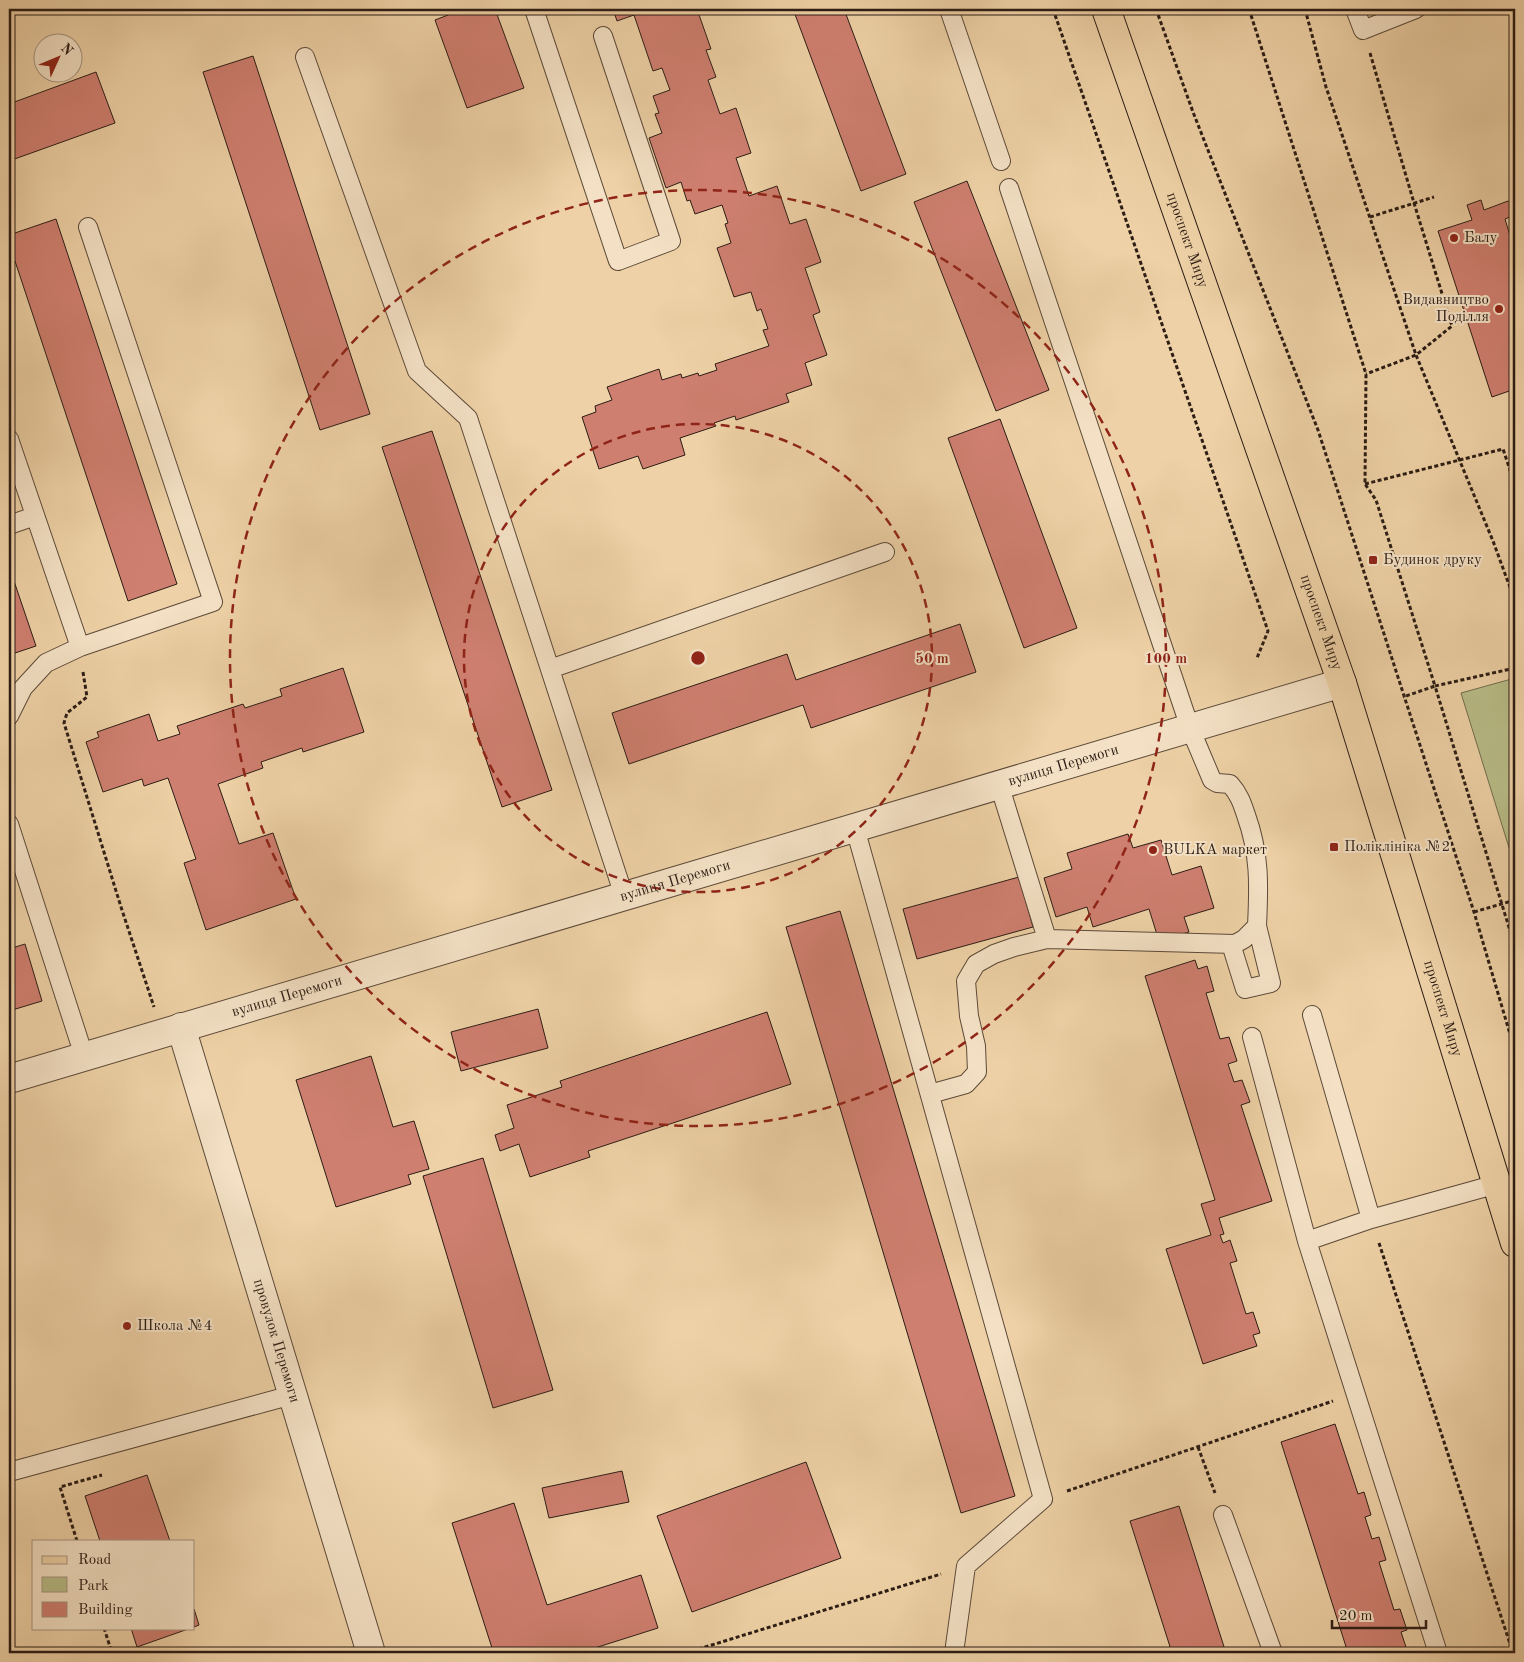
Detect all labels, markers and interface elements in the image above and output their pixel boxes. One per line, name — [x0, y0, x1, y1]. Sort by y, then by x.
north arrow — [32, 32, 82, 82]
text: N — [58, 41, 76, 59]
street label: проспект Миру — [1163, 191, 1211, 290]
place label: Балу — [1464, 231, 1498, 246]
marker: Балу — [1448, 232, 1460, 244]
place label: Видавництво Поділля — [1402, 293, 1489, 325]
marker: Видавництво Поділля — [1493, 303, 1505, 315]
place label: Будинок друку — [1383, 553, 1482, 568]
marker: Будинок друку — [1367, 554, 1379, 566]
street label: проспект Миру — [1297, 573, 1344, 672]
centre of rings — [689, 649, 707, 667]
text: 50 m — [915, 652, 949, 667]
text: 100 m — [1145, 652, 1187, 667]
street label: вулиця Перемоги — [1007, 742, 1120, 789]
place label: Поліклініка №2 — [1344, 840, 1450, 855]
marker: Поліклініка №2 — [1328, 841, 1340, 853]
place label: BULKA маркет — [1163, 843, 1267, 858]
marker: BULKA маркет — [1147, 844, 1159, 856]
street label: вулиця Перемоги — [618, 858, 732, 905]
street label: проспект Миру — [1421, 959, 1465, 1059]
street label: вулиця Перемоги — [230, 973, 344, 1020]
street label: провулок Перемоги — [250, 1277, 302, 1405]
place label: Школа №4 — [137, 1319, 212, 1334]
marker: Школа №4 — [121, 1320, 133, 1332]
legend — [32, 1540, 195, 1630]
text: Road — [78, 1553, 112, 1568]
text: Park — [78, 1579, 109, 1594]
scale bar — [1332, 1597, 1425, 1629]
text: Building — [78, 1603, 133, 1618]
text: 20 m — [1339, 1609, 1373, 1624]

